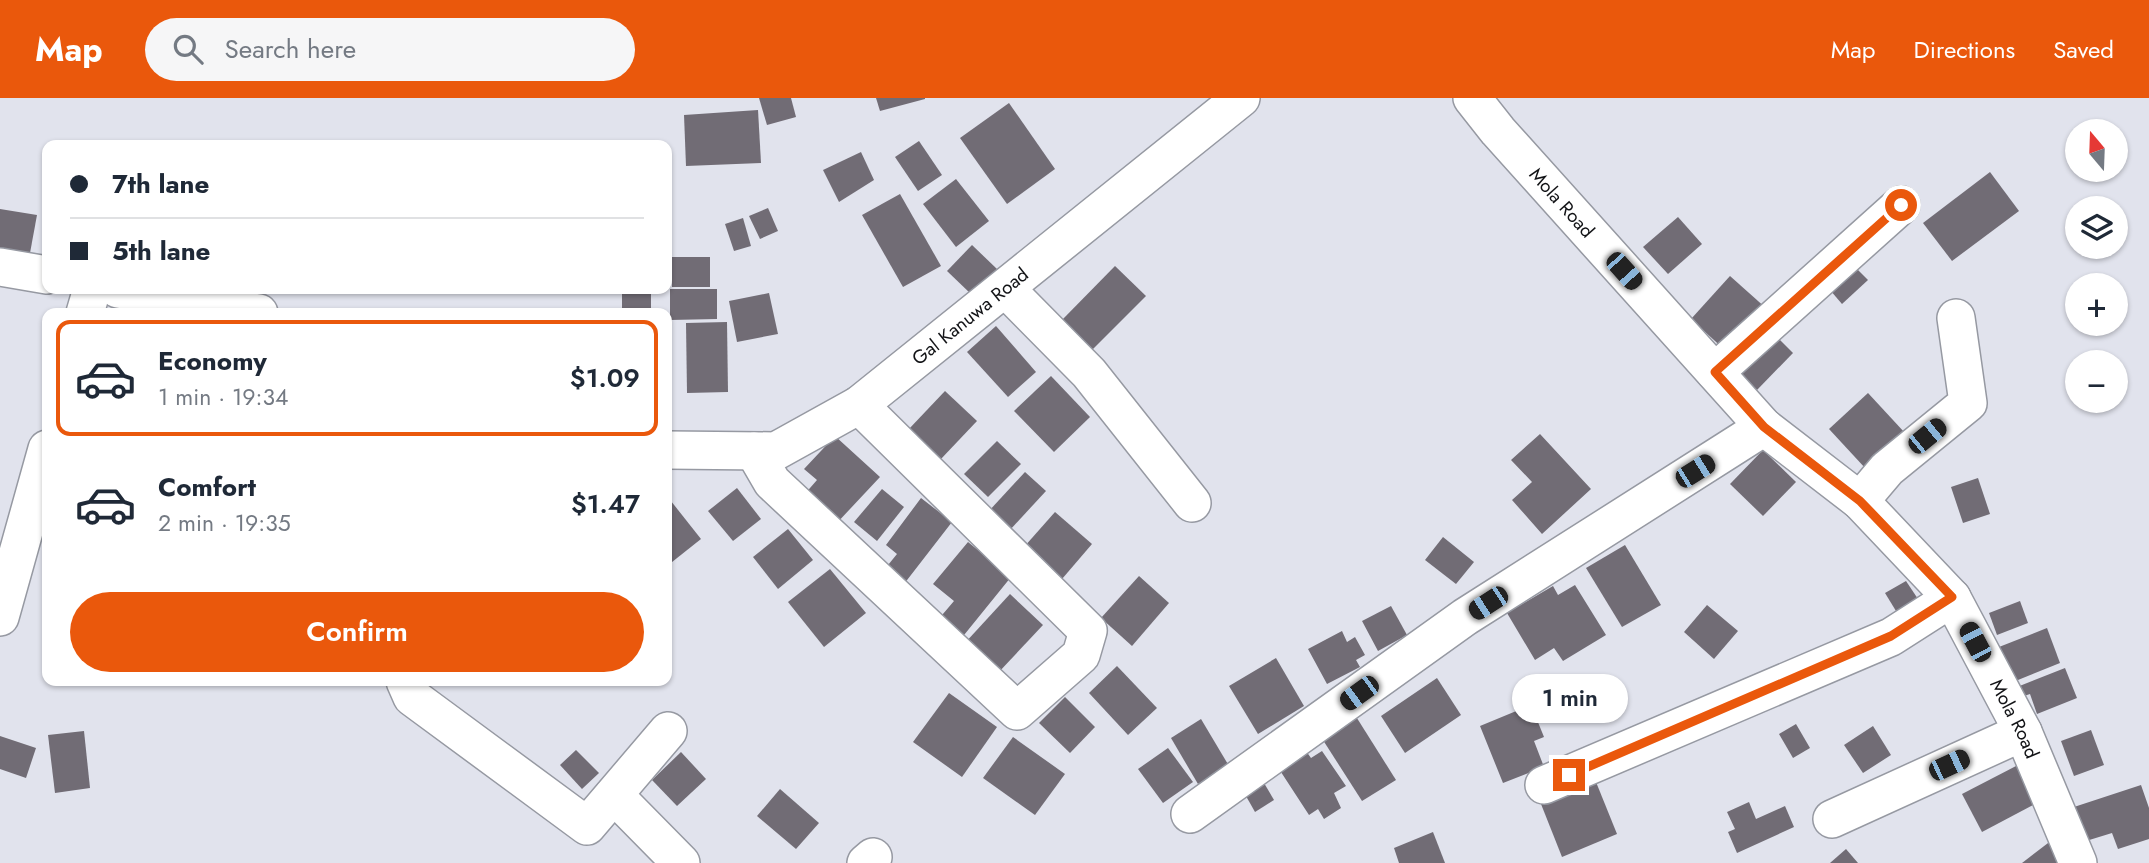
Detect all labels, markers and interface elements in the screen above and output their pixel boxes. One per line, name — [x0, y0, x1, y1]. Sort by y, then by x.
search box — [145, 18, 635, 81]
text: Map — [35, 26, 103, 73]
icon: search — [169, 30, 207, 68]
text: Search here — [225, 30, 356, 68]
text: Map — [1831, 32, 1876, 67]
text: Directions — [1914, 32, 2015, 67]
text: Saved — [2053, 32, 2114, 67]
north arrow — [2065, 119, 2128, 182]
map controls — [2065, 119, 2128, 413]
street label: Mola Road — [1523, 162, 1601, 244]
text: 7th lane — [112, 165, 209, 203]
route start — [1885, 189, 1917, 221]
button: layers — [2065, 196, 2128, 259]
text: 5th lane — [112, 232, 211, 270]
car — [1603, 248, 1646, 294]
street label: Gal Kanuwa Road — [906, 261, 1034, 372]
button: + — [2065, 273, 2128, 336]
text: Economy — [158, 342, 267, 380]
icon: car — [74, 347, 137, 410]
button: − — [2065, 350, 2128, 413]
text: $1.09 — [570, 359, 640, 397]
text: 1 min · 19:34 — [158, 380, 288, 414]
car — [1905, 415, 1950, 457]
car — [1672, 451, 1719, 491]
text: Comfort — [158, 468, 256, 506]
icon: car — [74, 473, 137, 536]
text: $1.47 — [571, 485, 640, 523]
text: 2 min · 19:35 — [158, 506, 291, 540]
car — [1465, 583, 1512, 623]
button: Confirm — [70, 592, 644, 672]
car — [1956, 619, 1995, 665]
car — [1336, 672, 1383, 714]
callout: 1 min — [1511, 674, 1627, 722]
street label: Mola Road — [1983, 674, 2046, 763]
text: 1 min — [1542, 681, 1598, 715]
car — [1926, 747, 1973, 783]
route end — [1553, 759, 1585, 791]

